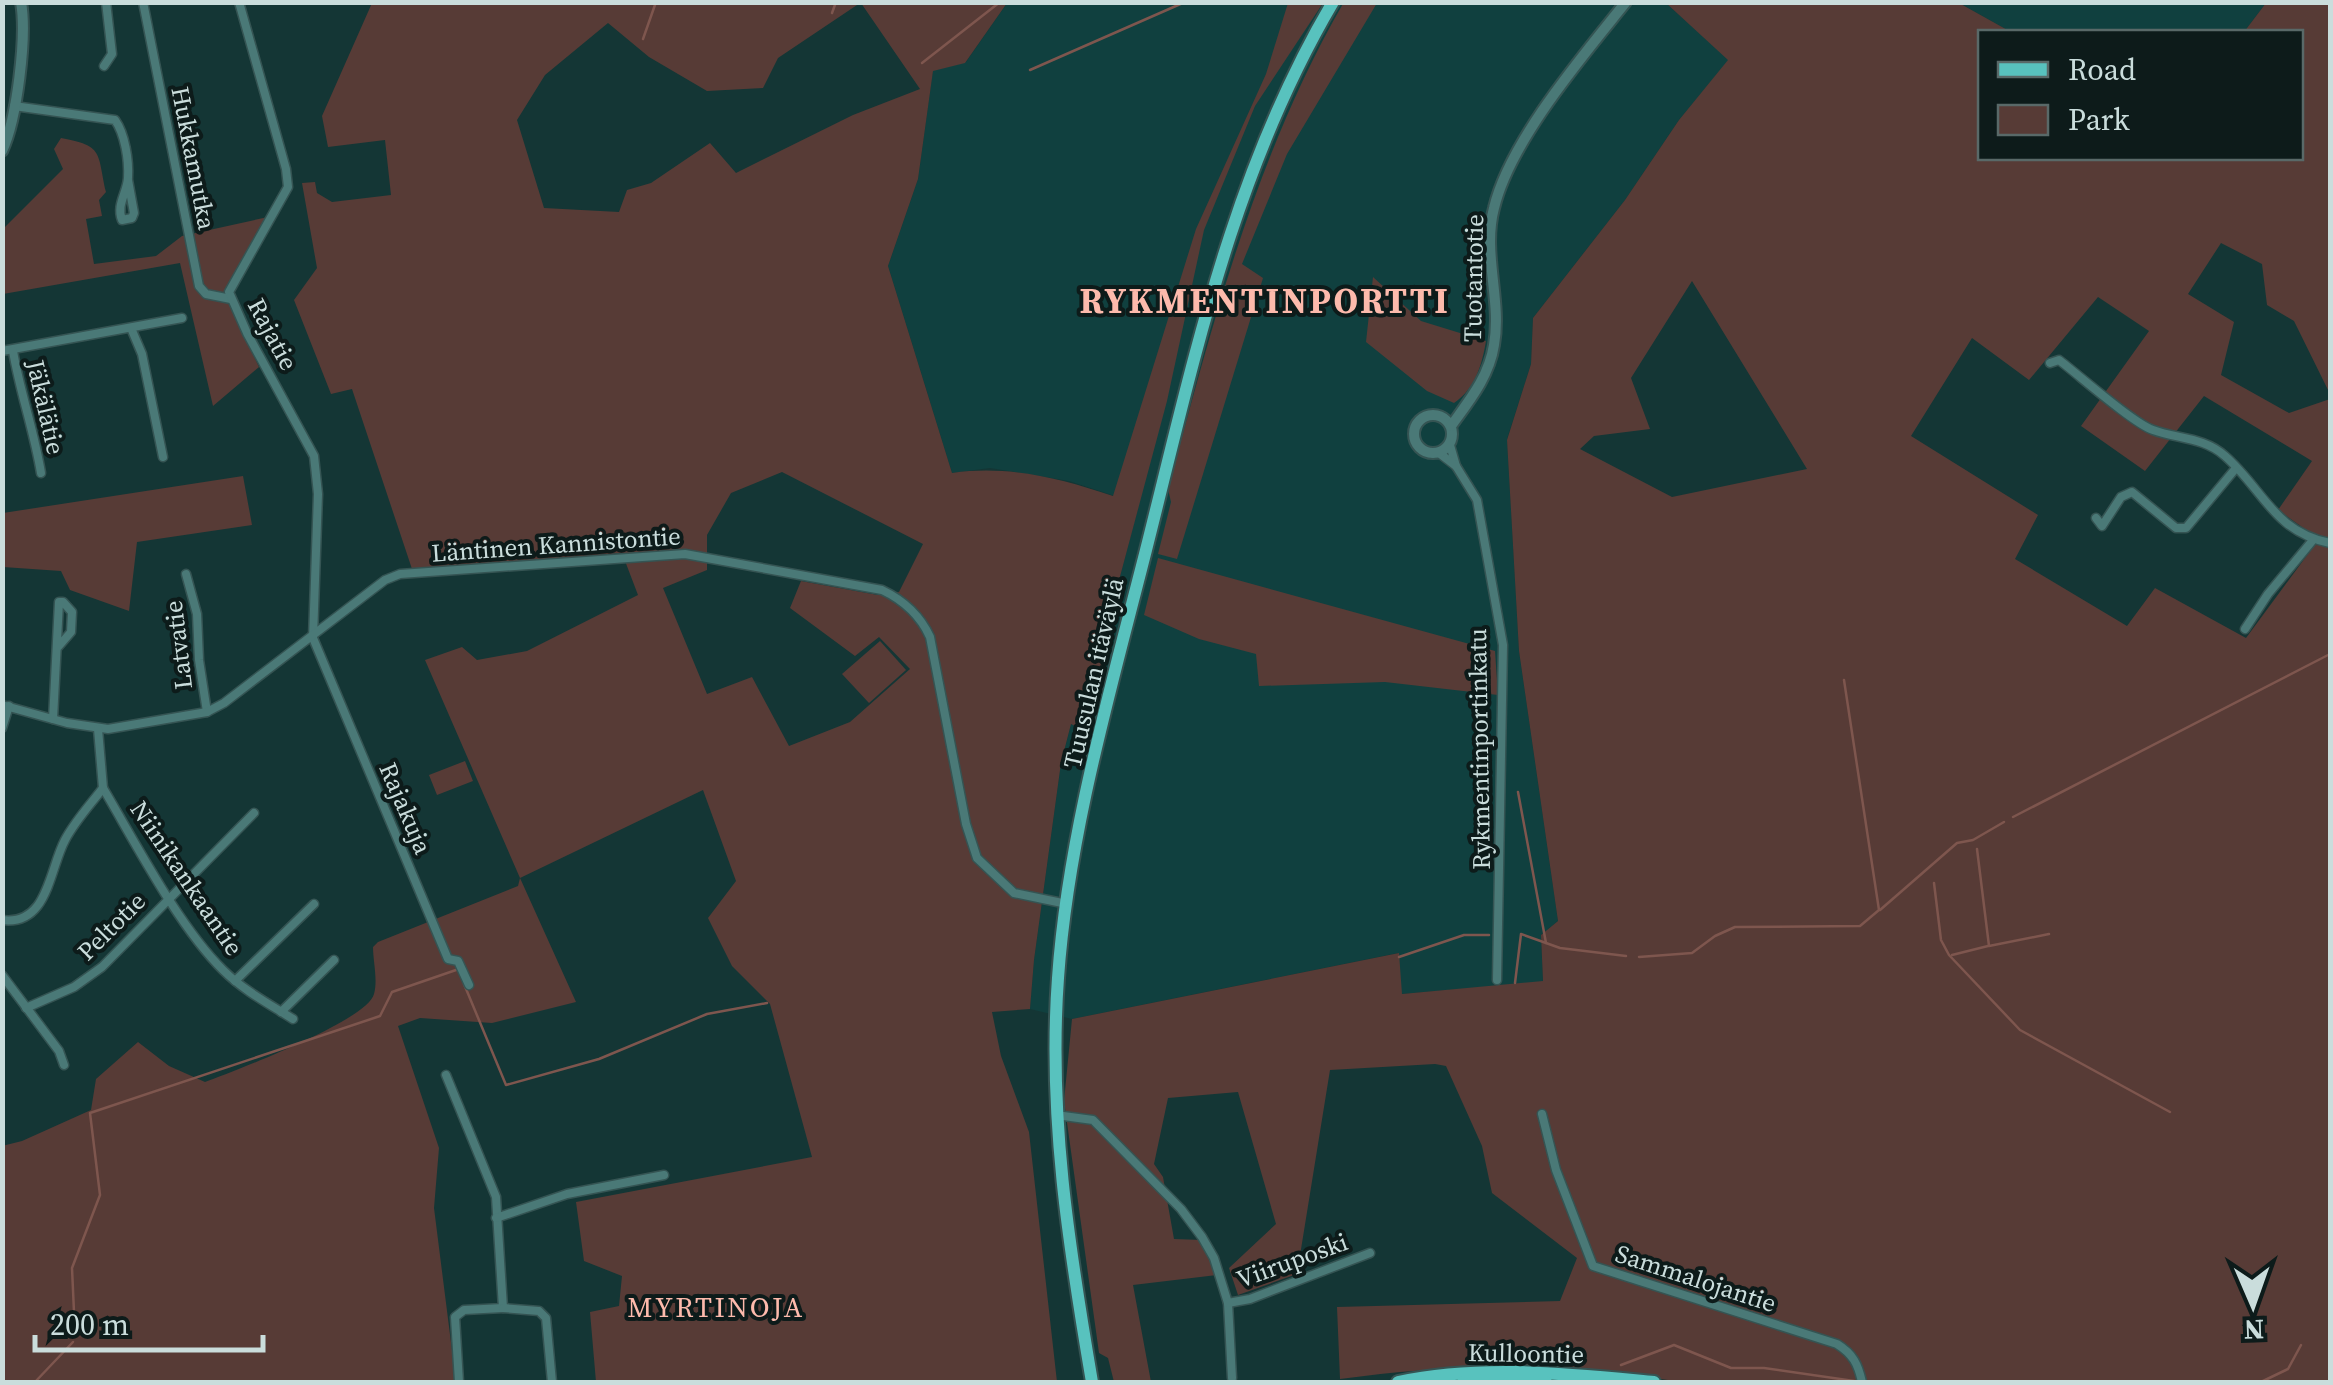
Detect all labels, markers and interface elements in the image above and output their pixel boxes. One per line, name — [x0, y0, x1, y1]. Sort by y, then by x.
legend — [1978, 30, 2303, 160]
text: Road — [2068, 49, 2136, 90]
street label: Hukkamutka — [163, 83, 225, 233]
text: Park — [2068, 99, 2130, 140]
street label: Tuotantotie — [1455, 214, 1491, 342]
district label: RYKMENTINPORTTI — [1080, 277, 1450, 325]
street label: Rajatie — [240, 292, 306, 376]
street label: Jäkälätie — [18, 355, 73, 458]
street label: Läntinen Kannistontie — [430, 518, 682, 570]
street label: Tuusulan itäväylä — [1055, 574, 1132, 772]
street label: Latvatie — [156, 599, 200, 691]
street label: Rykmentinportinkatu — [1460, 628, 1498, 870]
street label: Rajakuja — [372, 757, 441, 859]
street label: Niinikankaantie — [123, 794, 251, 962]
street label: Peltotie — [69, 884, 153, 968]
street label: Viiruposki — [1232, 1224, 1352, 1296]
street label: Sammalojantie — [1611, 1236, 1781, 1320]
north arrow — [2203, 1255, 2303, 1355]
district label: MYRTINOJA — [627, 1288, 805, 1326]
scale bar — [35, 1290, 262, 1352]
text: 200 m — [50, 1304, 129, 1345]
text: N — [2243, 1311, 2265, 1349]
street label: Kulloontie — [1467, 1335, 1585, 1371]

